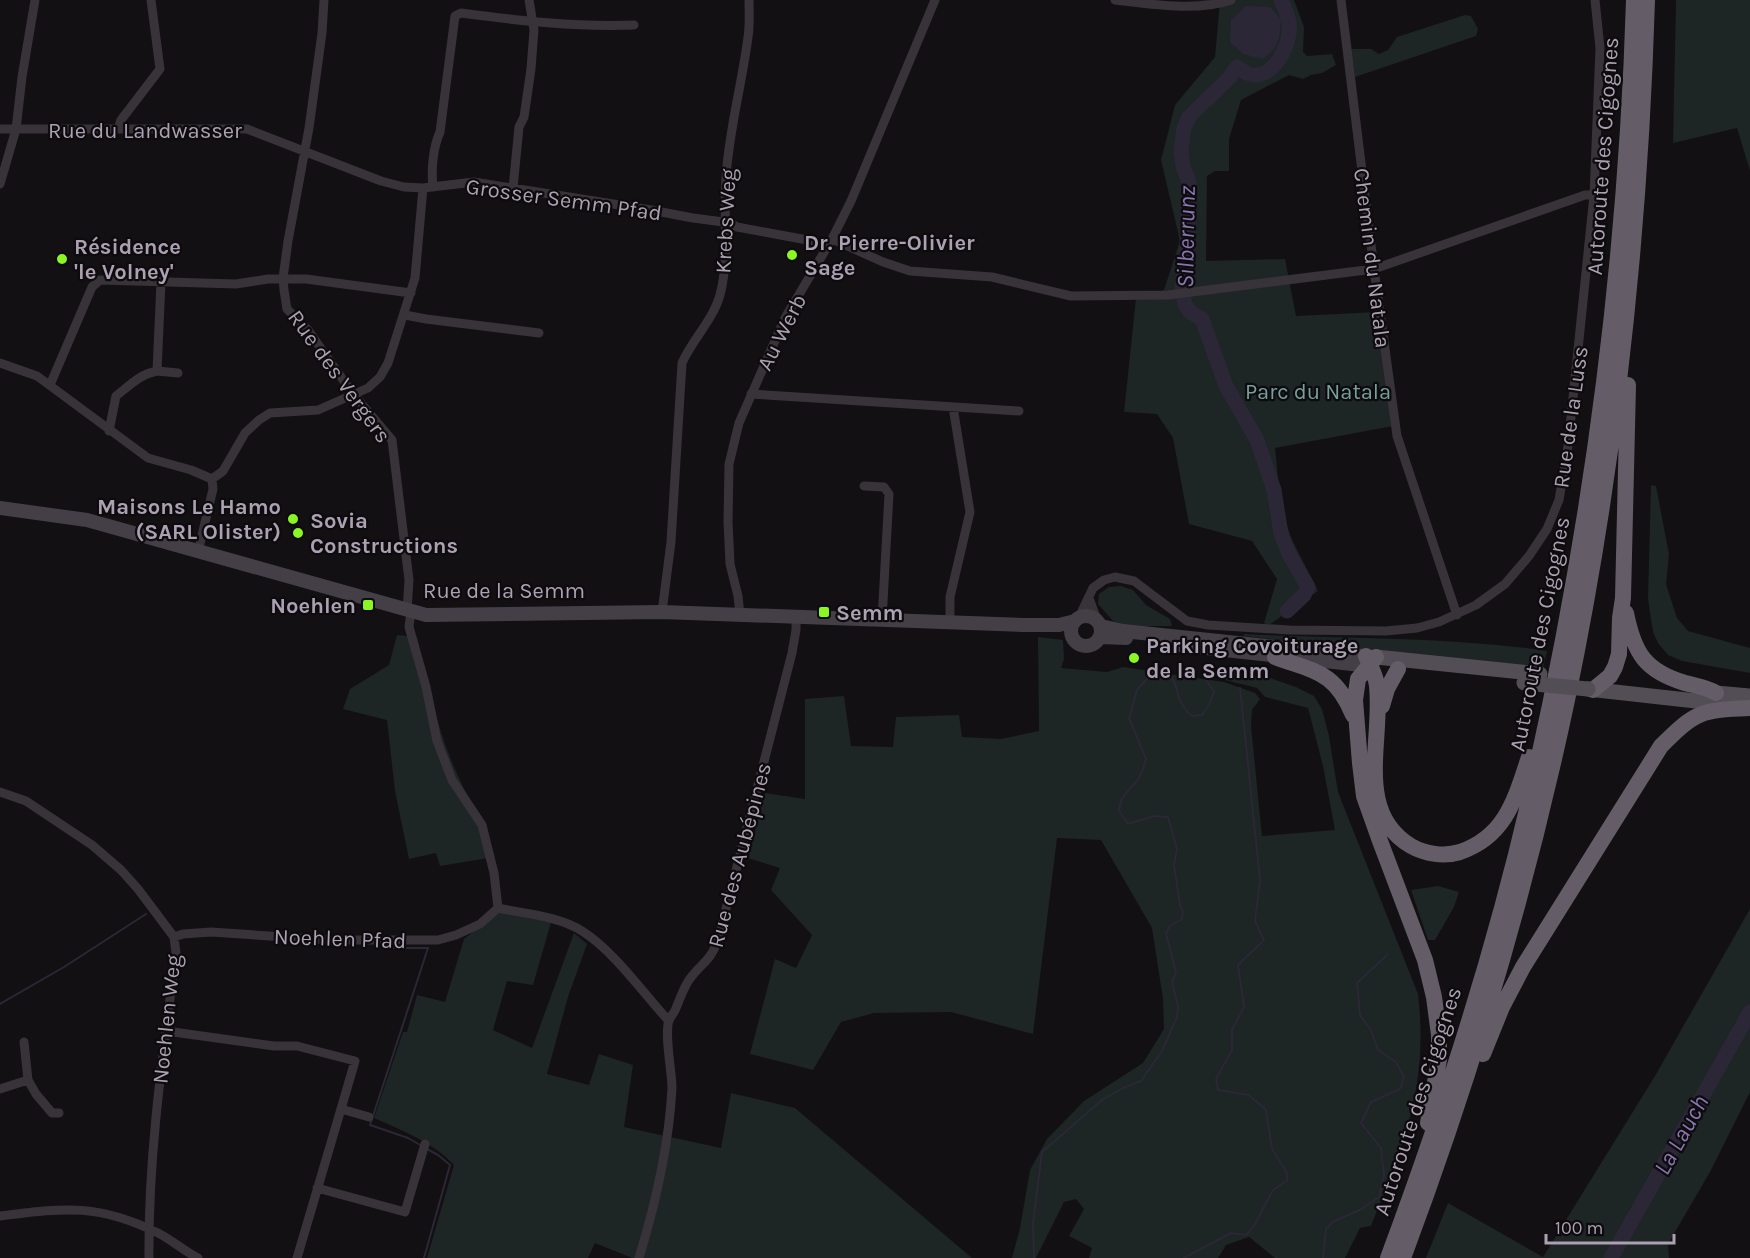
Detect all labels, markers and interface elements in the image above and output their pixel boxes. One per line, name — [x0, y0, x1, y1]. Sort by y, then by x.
street label: Autoroute des Cigognes — [1582, 36, 1624, 276]
street label: Rue du Landwasser — [48, 118, 242, 144]
street label: Krebs Weg — [710, 167, 742, 274]
street label: Chemin du Natala — [1348, 167, 1396, 350]
street label: Grosser Semm Pfad — [464, 173, 664, 227]
water label: Silberrunz — [1171, 185, 1201, 288]
place label: Dr. Pierre-Olivier Sage — [804, 230, 975, 281]
place label: Résidence 'le Volney' — [74, 234, 181, 285]
marker: Dr. Pierre-Olivier Sage — [785, 248, 799, 262]
marker: Résidence 'le Volney' — [55, 252, 69, 266]
street label: Au Werb — [752, 290, 812, 375]
street label: Rue des Vergers — [282, 305, 396, 448]
street label: Rue de la Luss — [1548, 344, 1594, 490]
park label: Parc du Natala — [1245, 379, 1391, 405]
place label: Maisons Le Hamo (SARL Olister) — [97, 494, 281, 545]
place label: Sovia Constructions — [310, 508, 458, 559]
marker: Maisons Le Hamo (SARL Olister) — [286, 512, 300, 526]
street label: Autoroute des Cigognes — [1504, 515, 1575, 754]
marker: Sovia Constructions — [291, 526, 305, 540]
street label: Rue de la Semm — [423, 578, 585, 604]
place label: Noehlen — [270, 593, 356, 619]
marker: Noehlen — [361, 598, 375, 612]
place label: Semm — [836, 600, 903, 626]
marker: Semm — [817, 605, 831, 619]
place label: Parking Covoiturage de la Semm — [1146, 633, 1359, 684]
marker: Parking Covoiturage de la Semm — [1127, 651, 1141, 665]
street label: Rue des Aubépines — [703, 760, 777, 951]
street label: Noehlen Pfad — [273, 924, 407, 954]
street label: Noehlen Weg — [147, 952, 187, 1085]
street label: Autoroute des Cigognes — [1369, 984, 1467, 1219]
water label: La Lauch — [1648, 1090, 1714, 1180]
scale bar — [1546, 1207, 1674, 1245]
text: 100 m — [1555, 1217, 1603, 1239]

